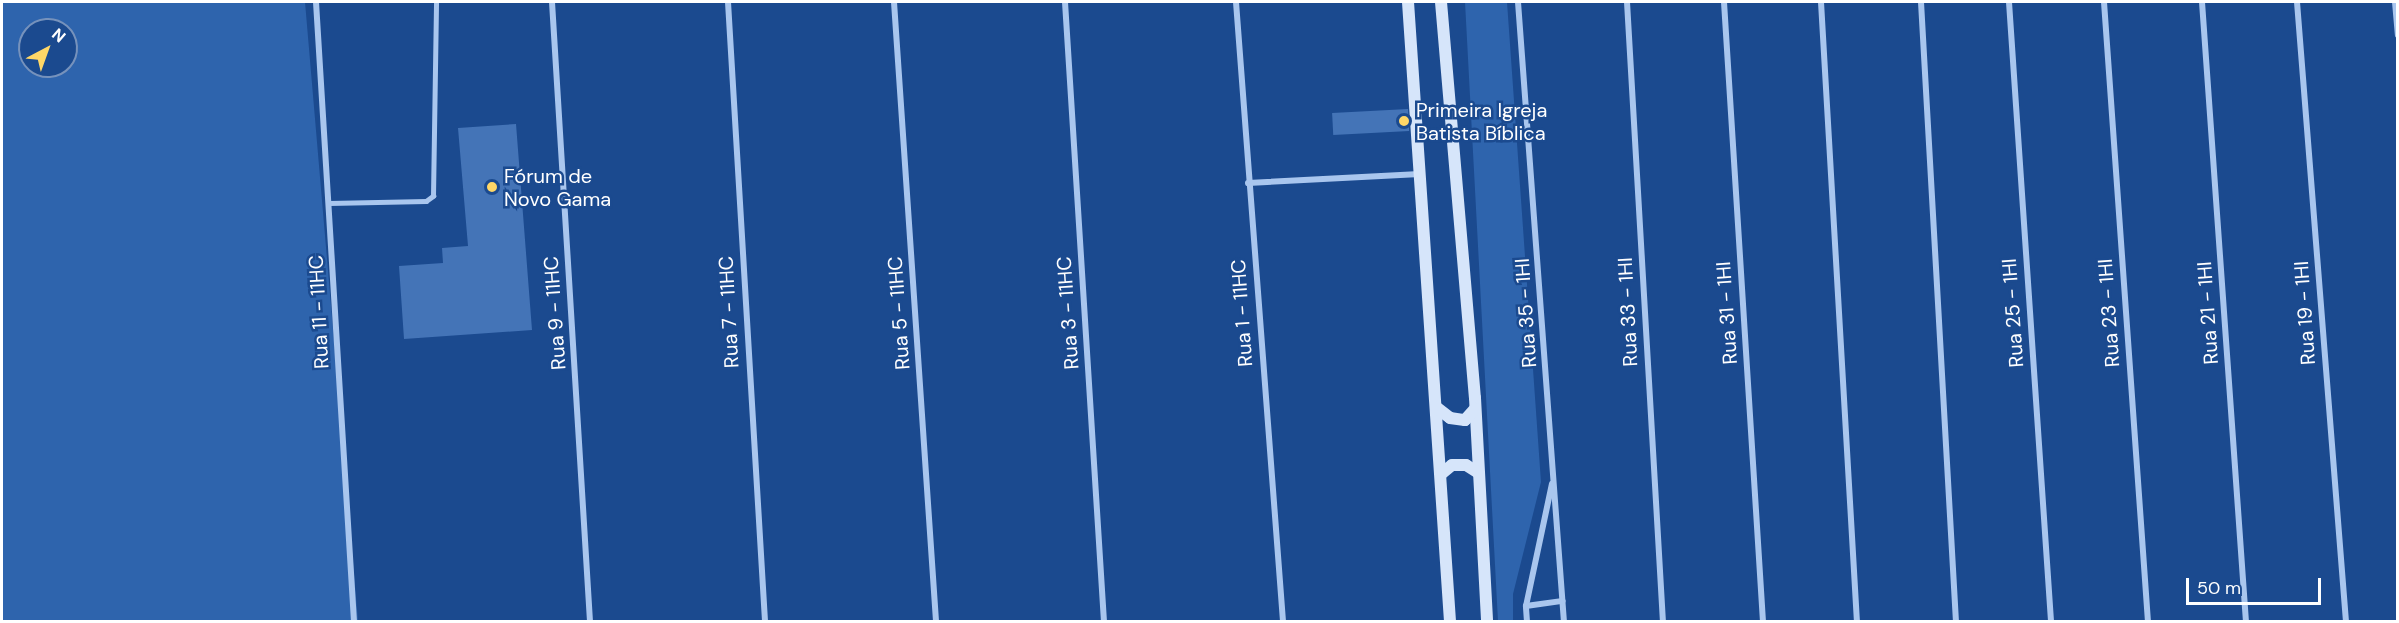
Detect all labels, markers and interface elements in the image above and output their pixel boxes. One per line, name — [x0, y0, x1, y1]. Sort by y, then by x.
north arrow — [18, 18, 78, 78]
text: N — [48, 24, 70, 47]
place label: Primeira Igreja Batista Bíblica — [1416, 98, 1547, 145]
marker: Primeira Igreja Batista Bíblica — [1397, 114, 1411, 128]
place label: Fórum de Novo Gama — [504, 164, 611, 211]
marker: Fórum de Novo Gama — [485, 180, 499, 194]
street label: Rua 11 - 11HC — [304, 254, 334, 370]
street label: Rua 9 - 11HC — [539, 255, 571, 371]
street label: Rua 7 - 11HC — [714, 255, 744, 369]
street label: Rua 5 - 11HC — [883, 255, 915, 371]
street label: Rua 3 - 11HC — [1052, 256, 1084, 370]
street label: Rua 33 - 1HI — [1613, 257, 1643, 367]
street label: Rua 1 - 11HC — [1226, 258, 1258, 368]
street label: Rua 35 - 1HI — [1510, 258, 1542, 368]
street label: Rua 25 - 1HI — [1997, 258, 2029, 368]
street label: Rua 23 - 1HI — [2093, 258, 2125, 368]
street label: Rua 19 - 1HI — [2289, 260, 2321, 366]
street label: Rua 31 - 1HI — [1711, 261, 1743, 365]
street label: Rua 21 - 1HI — [2192, 261, 2224, 365]
scale bar — [2189, 566, 2324, 604]
text: 50 m — [2197, 576, 2241, 600]

